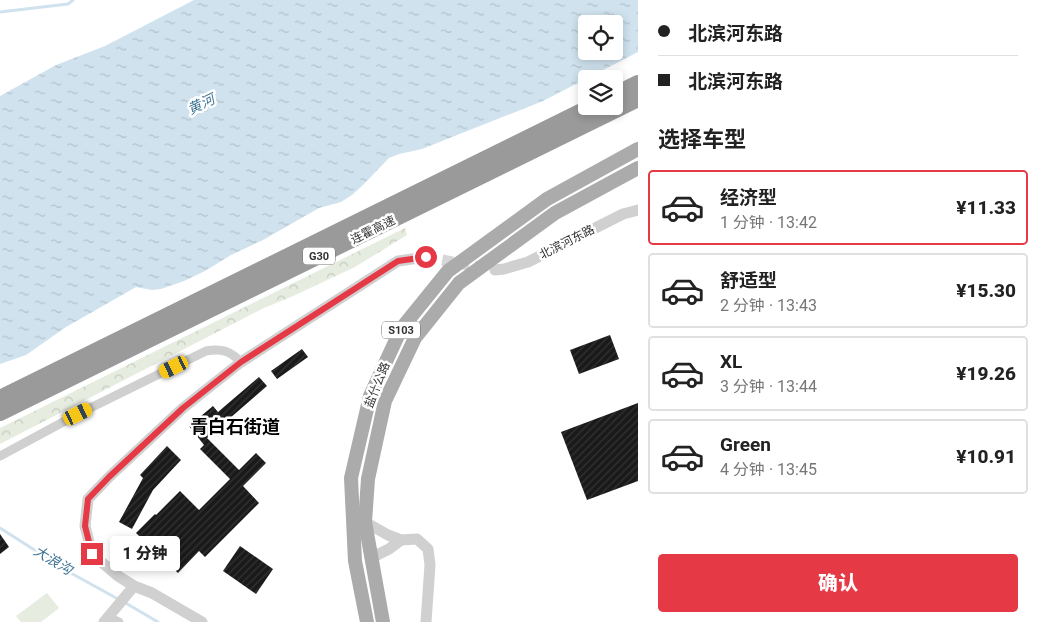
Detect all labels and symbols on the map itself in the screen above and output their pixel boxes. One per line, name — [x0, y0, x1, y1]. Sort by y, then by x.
water label: 黄河 — [185, 89, 220, 117]
street label: 连霍高速 — [348, 213, 398, 247]
street label: 北滨河东路 — [537, 222, 597, 262]
route start — [415, 246, 437, 268]
road number: G30 — [303, 248, 335, 264]
road number: S103 — [382, 322, 420, 338]
car — [157, 354, 190, 380]
street label: 盐什公路 — [362, 360, 392, 410]
car — [61, 401, 94, 427]
district label: 青白石街道 — [190, 416, 280, 437]
callout: 1 分钟 — [110, 536, 180, 572]
water label: 大浪沟 — [31, 542, 77, 579]
route end — [81, 543, 103, 565]

